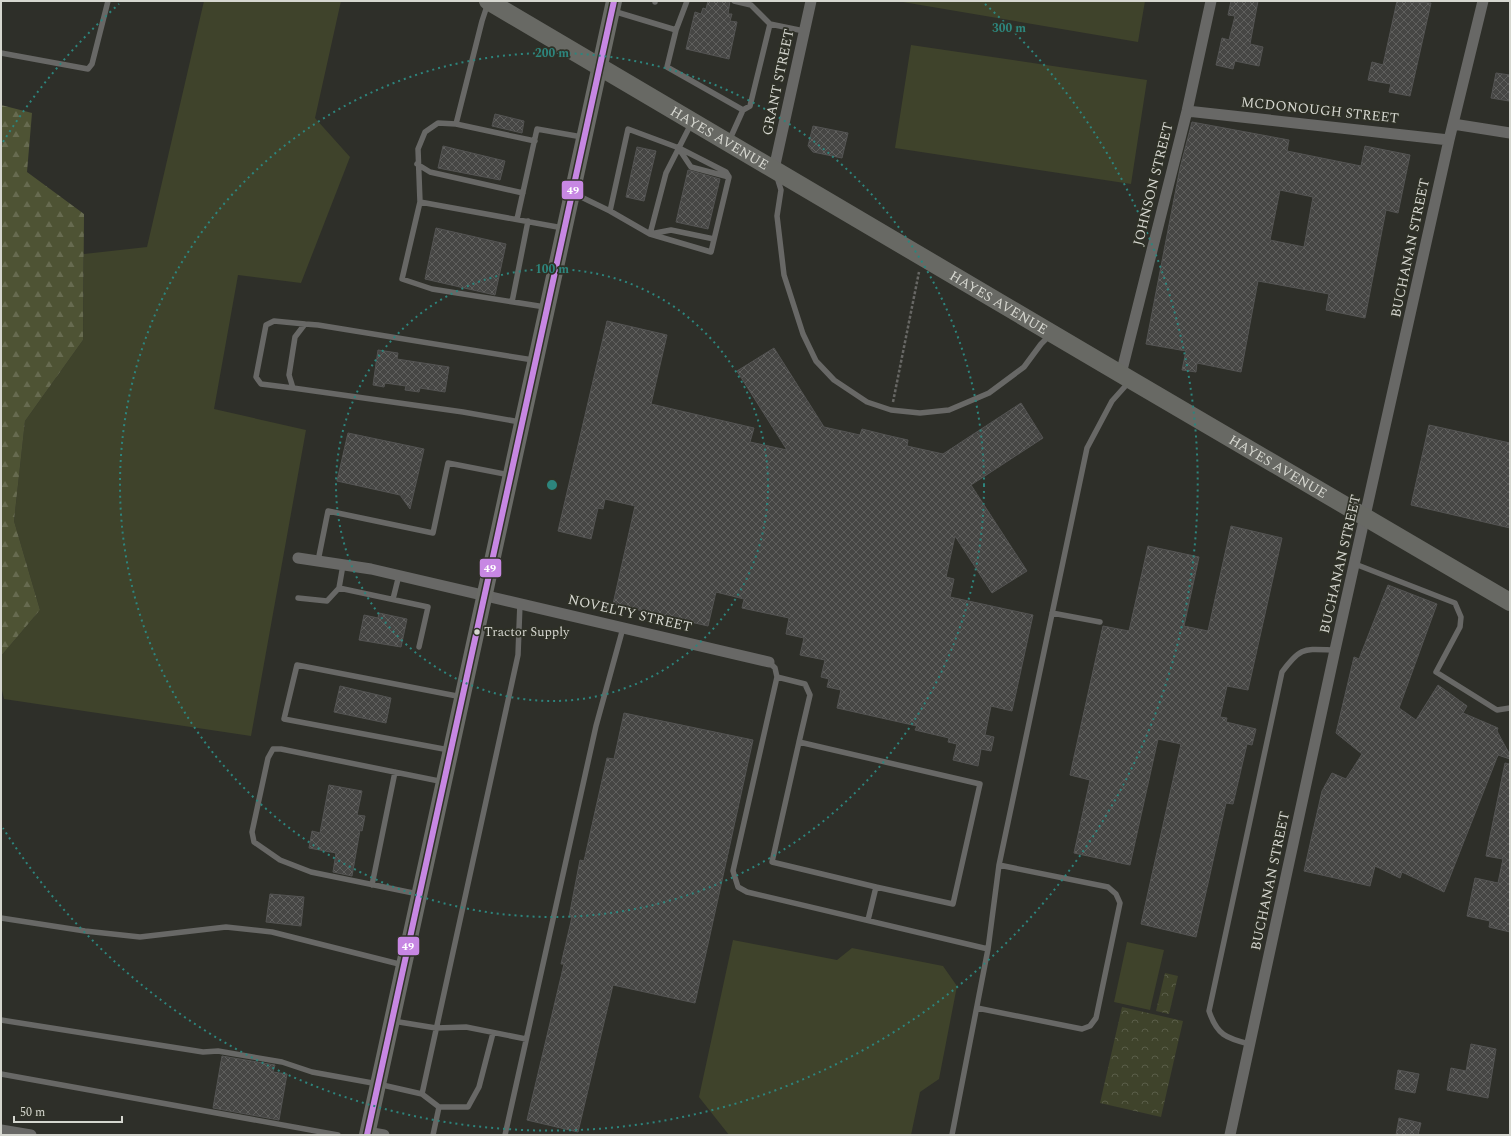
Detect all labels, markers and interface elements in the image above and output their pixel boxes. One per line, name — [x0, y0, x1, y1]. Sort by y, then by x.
text: 300 m — [992, 19, 1026, 38]
street label: GRANT STREET — [756, 27, 800, 137]
text: 200 m — [535, 44, 569, 63]
street label: MCDONOUGH STREET — [1240, 91, 1400, 129]
street label: HAYES AVENUE — [667, 100, 773, 175]
street label: JOHNSON STREET — [1128, 120, 1178, 248]
street label: BUCHANAN STREET — [1385, 176, 1435, 320]
line badge: 49 — [561, 180, 584, 200]
text: 49 — [567, 182, 579, 199]
text: 100 m — [535, 260, 569, 279]
street label: HAYES AVENUE — [946, 265, 1052, 339]
street label: HAYES AVENUE — [1225, 429, 1331, 503]
centre of rings — [545, 478, 559, 492]
street label: BUCHANAN STREET — [1314, 493, 1366, 635]
line badge: 49 — [479, 558, 502, 578]
text: 49 — [484, 560, 496, 577]
street label: NOVELTY STREET — [566, 589, 694, 637]
place label: Tractor Supply — [484, 622, 570, 642]
marker: Tractor Supply — [472, 627, 482, 637]
street label: BUCHANAN STREET — [1245, 809, 1295, 953]
line badge: 49 — [397, 936, 420, 956]
text: 49 — [402, 938, 414, 955]
scale bar — [14, 1098, 122, 1124]
text: 50 m — [20, 1103, 45, 1122]

